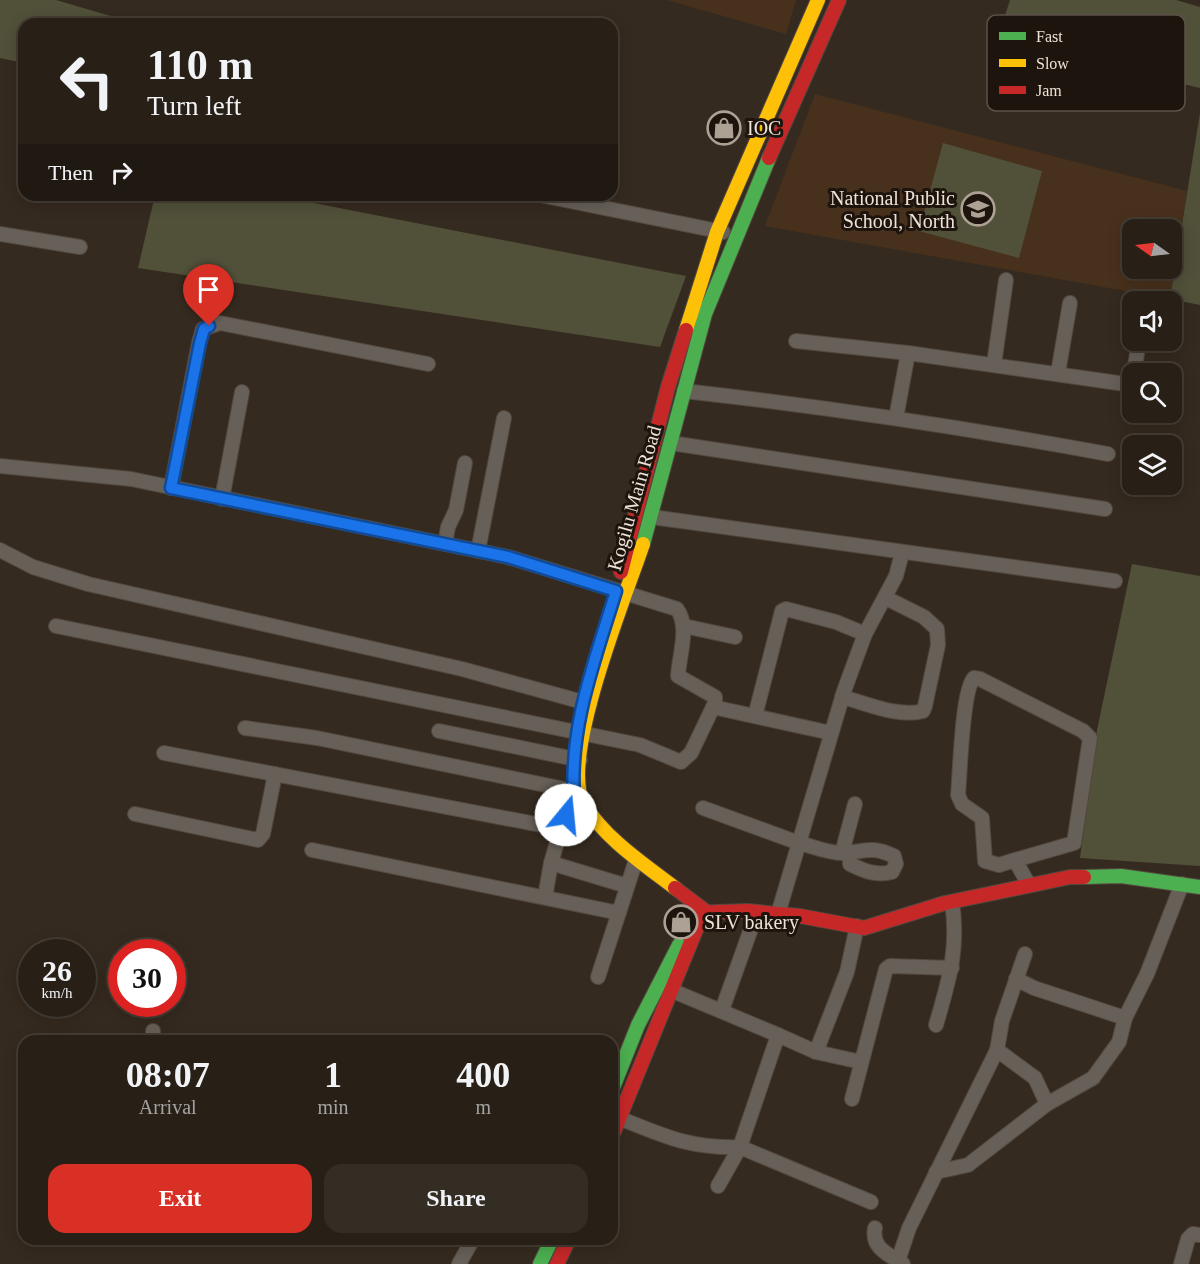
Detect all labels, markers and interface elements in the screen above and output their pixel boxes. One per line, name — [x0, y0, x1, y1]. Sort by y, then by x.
legend — [987, 15, 1185, 111]
text: Fast — [1036, 28, 1063, 45]
icon: left — [48, 42, 126, 120]
text: 110 m — [147, 42, 253, 88]
text: Slow — [1036, 55, 1069, 72]
text: Jam — [1036, 82, 1062, 99]
text: Turn left — [147, 91, 241, 121]
shop icon: IOC — [706, 110, 742, 146]
place label: IOC — [747, 117, 781, 139]
icon: right — [105, 156, 138, 189]
text: Then — [48, 160, 93, 185]
place label: National Public School, North — [830, 187, 955, 232]
school or university icon: National Public School, North — [960, 191, 996, 227]
north arrow — [1122, 219, 1182, 279]
map controls — [1122, 219, 1182, 495]
pin — [183, 264, 234, 326]
icon: arrive — [192, 273, 225, 306]
button: sound — [1122, 291, 1182, 351]
button: search — [1122, 363, 1182, 423]
street label: Kogilu Main Road — [603, 423, 666, 573]
button: layers — [1122, 435, 1182, 495]
position arrow — [534, 783, 598, 847]
shop icon: SLV bakery — [663, 904, 699, 940]
place label: SLV bakery — [704, 911, 799, 934]
speed limit sign: 30 — [108, 939, 186, 1017]
text: 26 — [42, 954, 72, 987]
text: km/h — [42, 985, 72, 1001]
text: 08:07 — [126, 1055, 210, 1095]
text: 1 — [324, 1055, 342, 1095]
text: 400 — [456, 1055, 510, 1095]
text: Arrival — [139, 1096, 197, 1118]
text: min — [317, 1096, 349, 1118]
text: m — [476, 1096, 491, 1118]
button: Exit — [48, 1164, 312, 1233]
button: Share — [324, 1164, 588, 1233]

